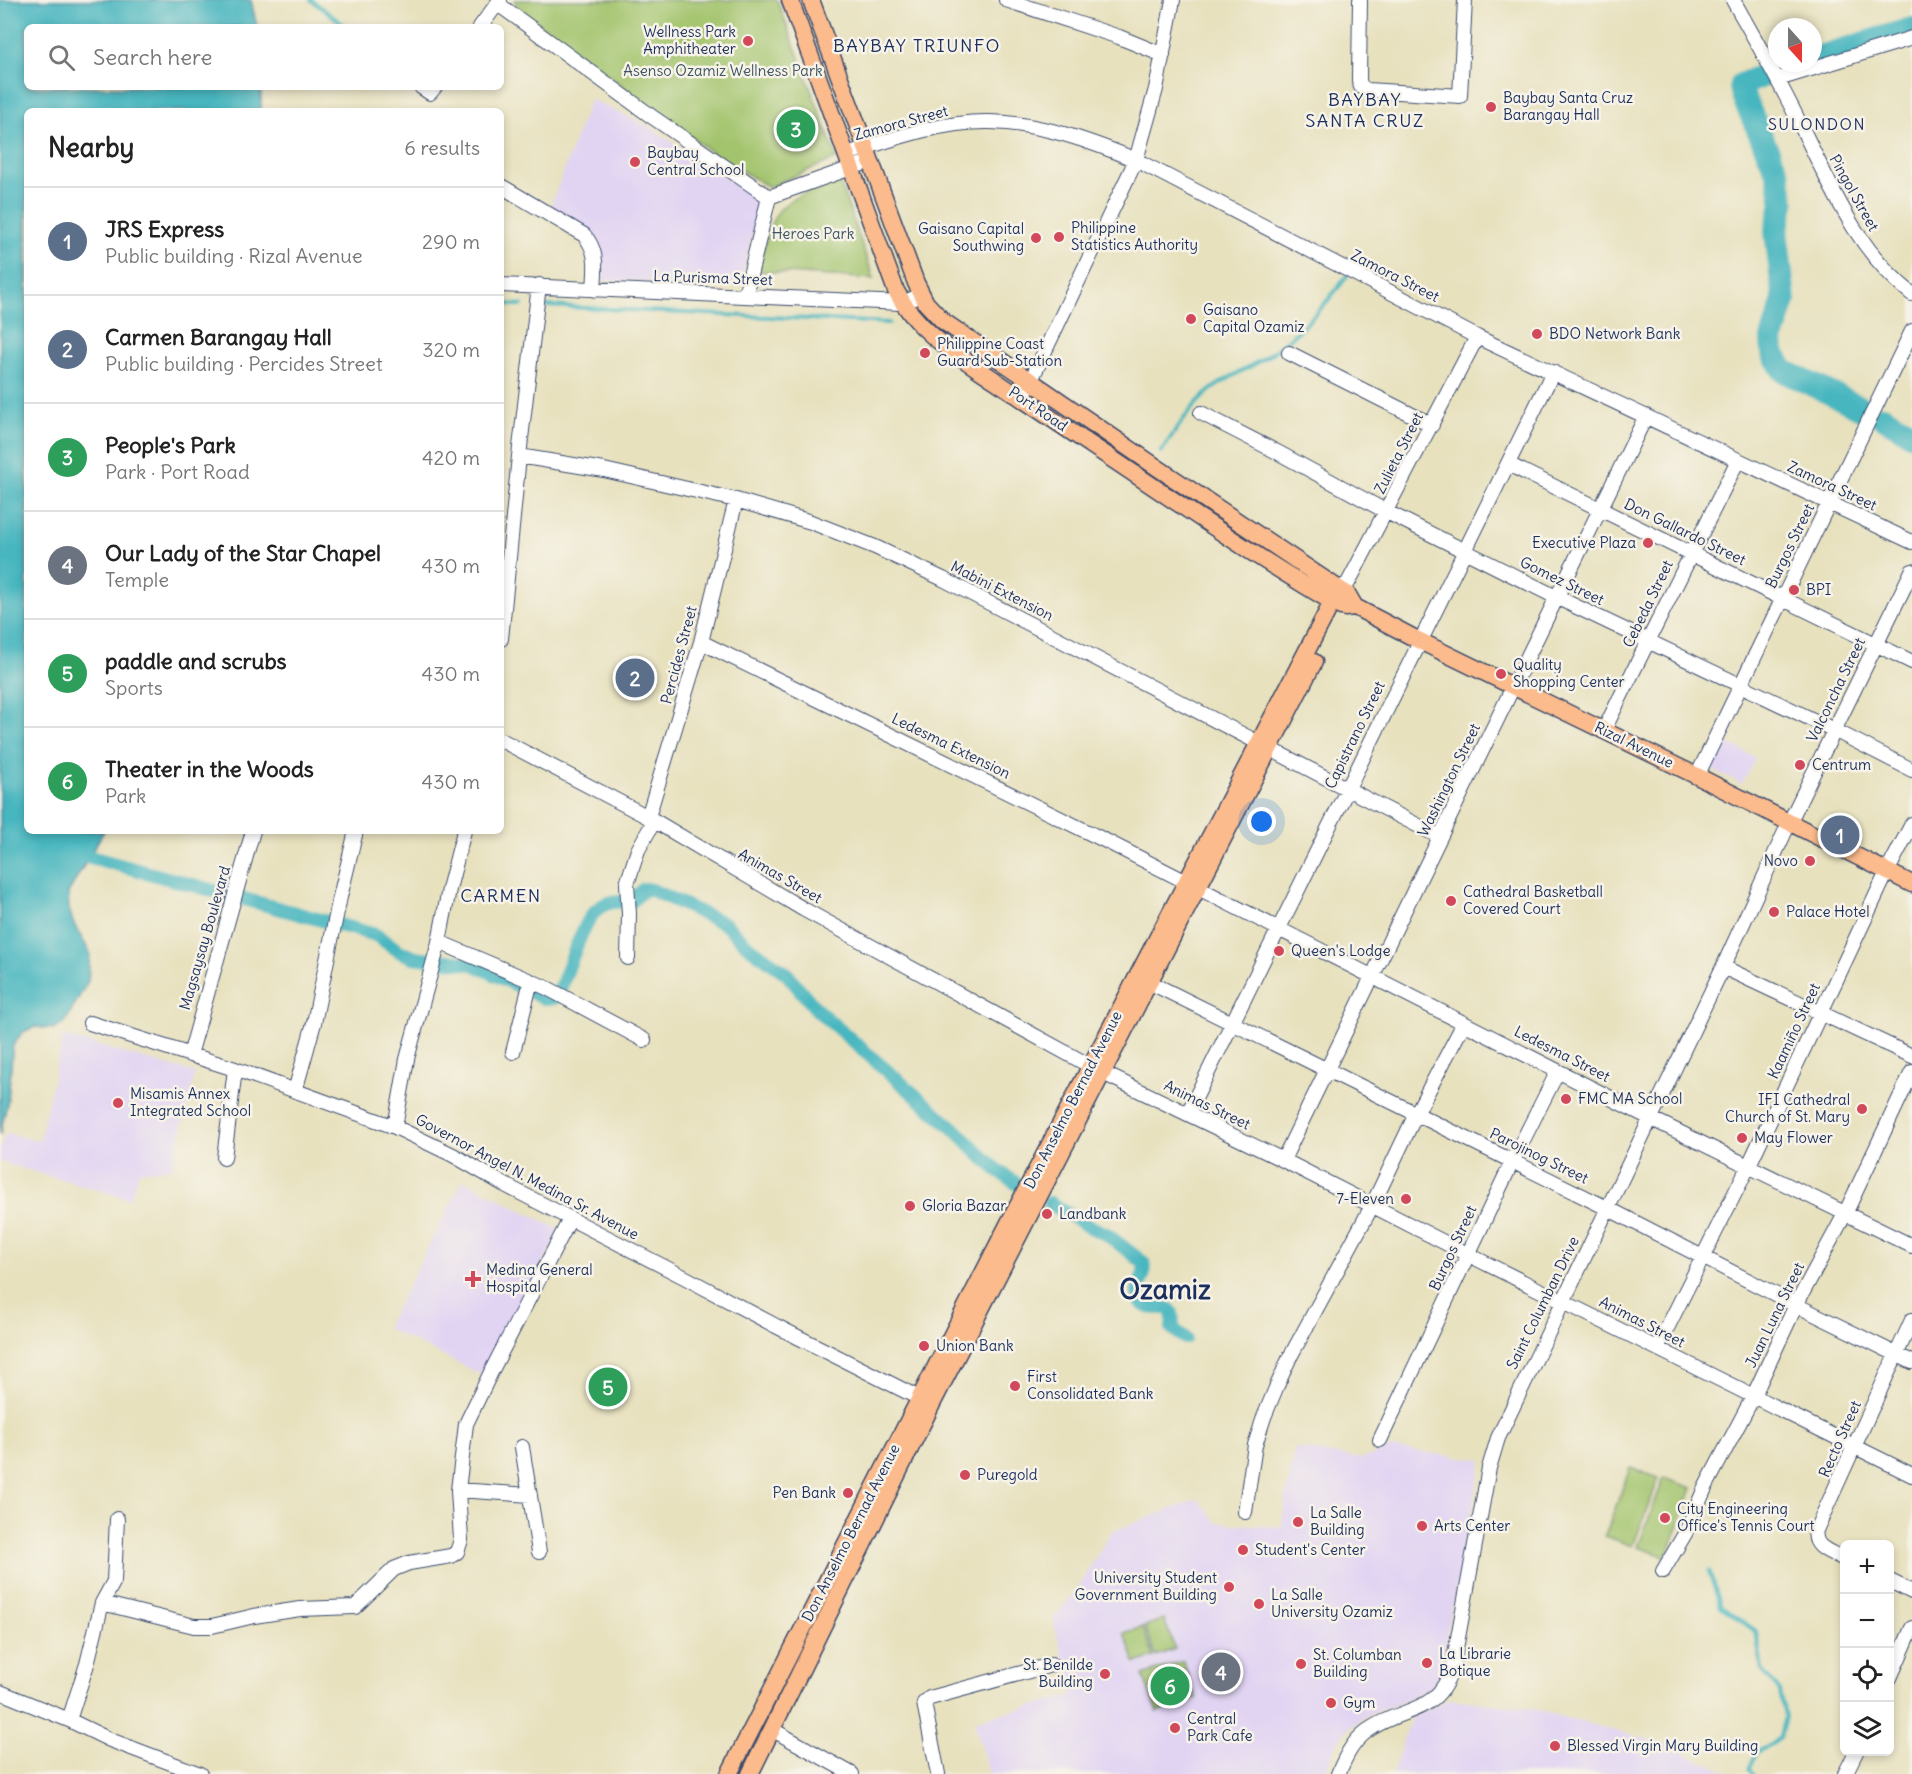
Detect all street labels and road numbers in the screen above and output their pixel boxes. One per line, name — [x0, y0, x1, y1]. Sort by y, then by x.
street label: Zamora Street — [852, 101, 950, 144]
street label: Pingol Street — [1826, 151, 1883, 234]
street label: Zamora Street — [1348, 245, 1443, 306]
street label: La Purisma Street — [653, 266, 773, 289]
street label: Port Road — [1005, 382, 1072, 435]
street label: Zulieta Street — [1370, 409, 1427, 497]
street label: Zamora Street — [1784, 457, 1880, 515]
street label: Don Gallardo Street — [1621, 494, 1749, 569]
street label: Burgos Street — [1761, 500, 1818, 591]
street label: Gomez Street — [1517, 552, 1607, 609]
street label: Mabini Extension — [948, 556, 1057, 625]
street label: Cebeda Street — [1618, 557, 1677, 651]
street label: Percides Street — [656, 604, 701, 706]
street label: Valconcha Street — [1802, 634, 1869, 745]
street label: Capistrano Street — [1320, 678, 1389, 792]
street label: Ledesma Extension — [889, 709, 1014, 783]
street label: Rizal Avenue — [1592, 717, 1677, 772]
street label: Washington Street — [1413, 720, 1484, 839]
street label: Animas Street — [735, 844, 826, 907]
street label: Magsaysay Boulevard — [175, 863, 234, 1012]
street label: Kaamiño Street — [1763, 980, 1824, 1082]
street label: Don Anselmo Bernad Avenue — [1019, 1008, 1126, 1192]
street label: Ledesma Street — [1511, 1021, 1613, 1086]
street label: Animas Street — [1161, 1075, 1254, 1134]
street label: Governor Angel N. Medina Sr. Avenue — [412, 1109, 642, 1244]
street label: Parojinog Street — [1487, 1123, 1592, 1188]
street label: Burgos Street — [1425, 1202, 1481, 1293]
street label: Saint Columban Drive — [1502, 1233, 1583, 1372]
street label: Juan Luna Street — [1741, 1259, 1808, 1371]
street label: Animas Street — [1596, 1292, 1688, 1351]
street label: Recto Street — [1814, 1397, 1865, 1480]
street label: Don Anselmo Bernad Avenue — [797, 1441, 904, 1625]

